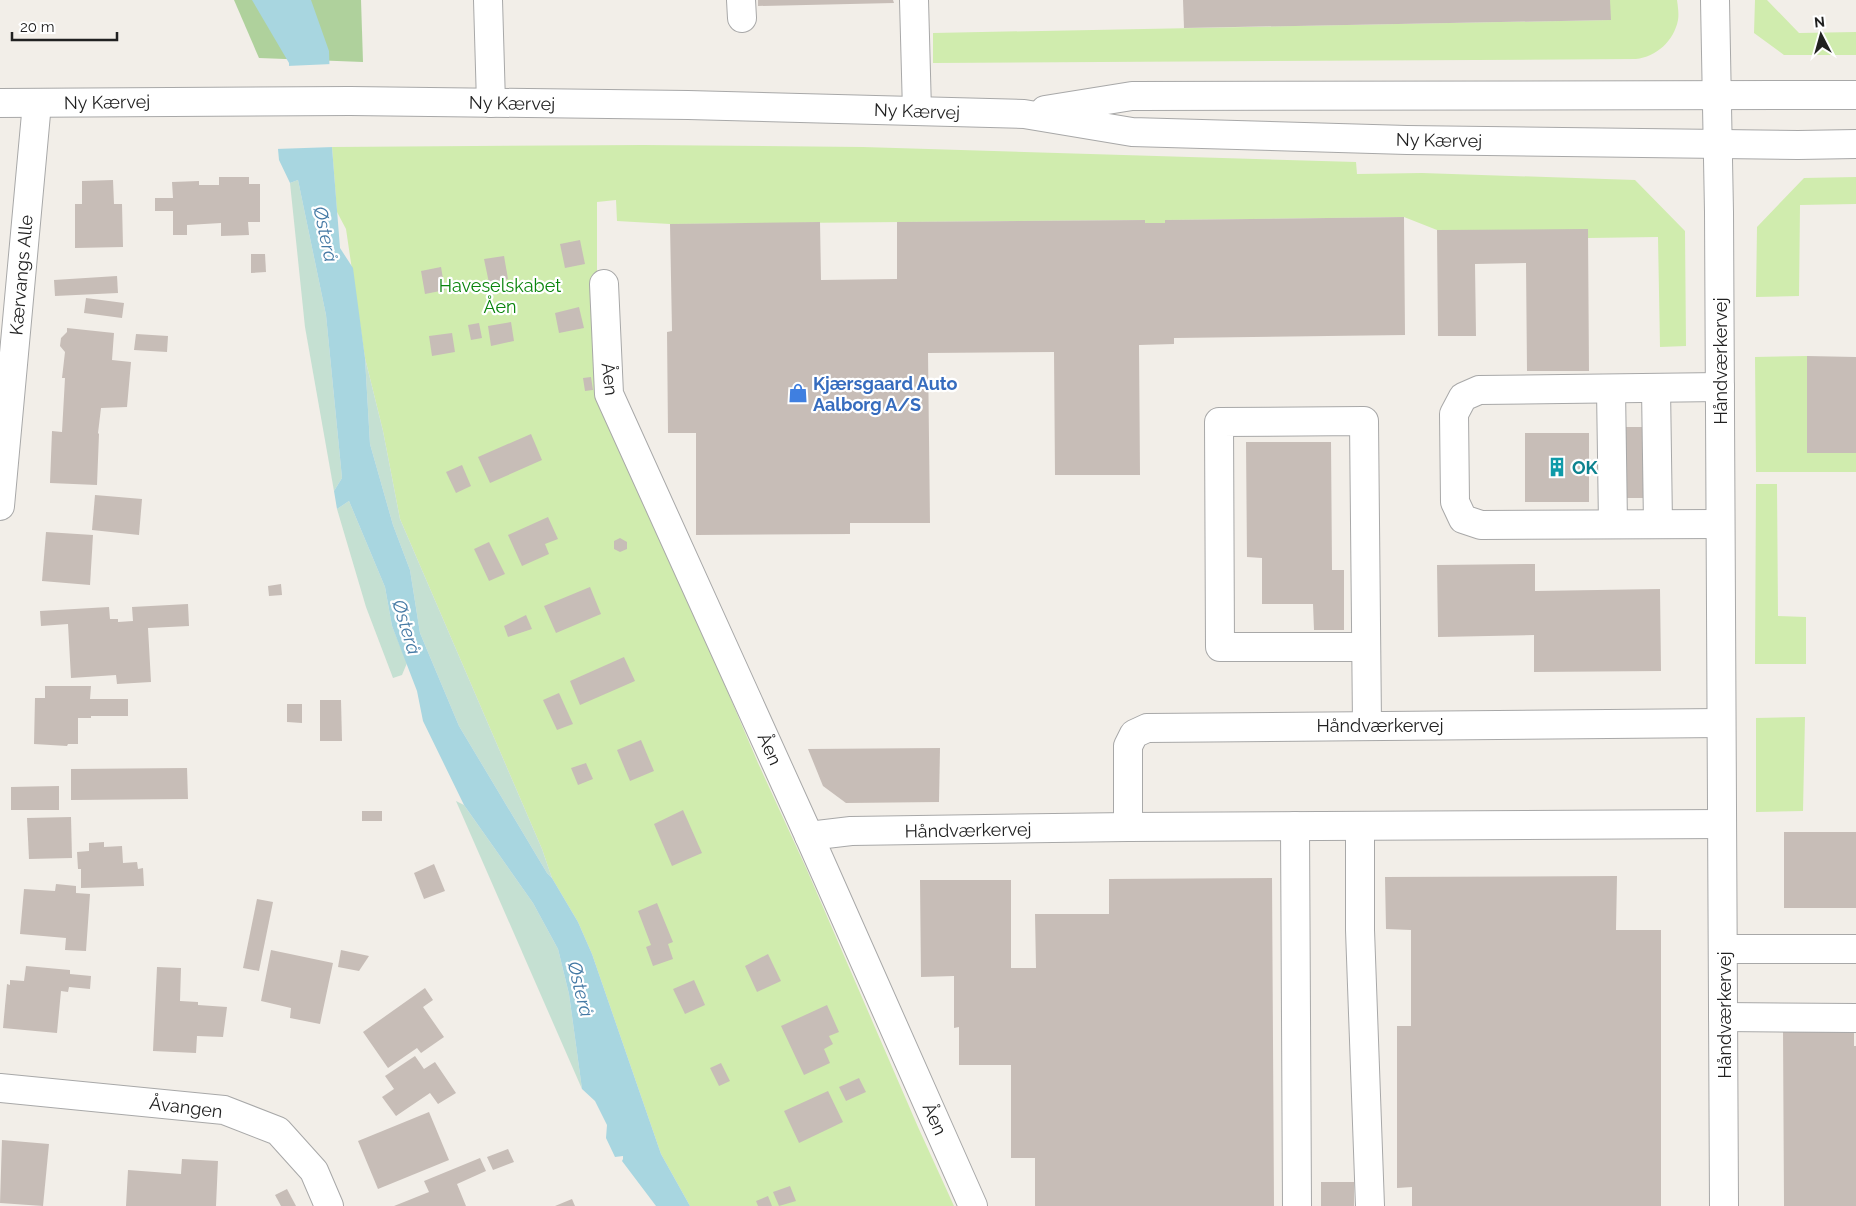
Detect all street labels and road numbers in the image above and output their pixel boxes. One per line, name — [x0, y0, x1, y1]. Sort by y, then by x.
street label: Ny Kærvej — [64, 91, 150, 113]
street label: Ny Kærvej — [469, 92, 555, 114]
street label: Ny Kærvej — [874, 99, 960, 123]
street label: Ny Kærvej — [1396, 129, 1482, 151]
street label: Kærvangs Alle — [5, 214, 37, 336]
street label: Håndværkervej — [1710, 298, 1731, 424]
street label: Åen — [598, 361, 623, 397]
street label: Håndværkervej — [1317, 715, 1443, 736]
street label: Åen — [754, 729, 787, 768]
street label: Håndværkervej — [904, 818, 1032, 842]
street label: Håndværkervej — [1714, 952, 1735, 1078]
street label: Åvangen — [148, 1091, 224, 1122]
street label: Åen — [919, 1099, 952, 1138]

